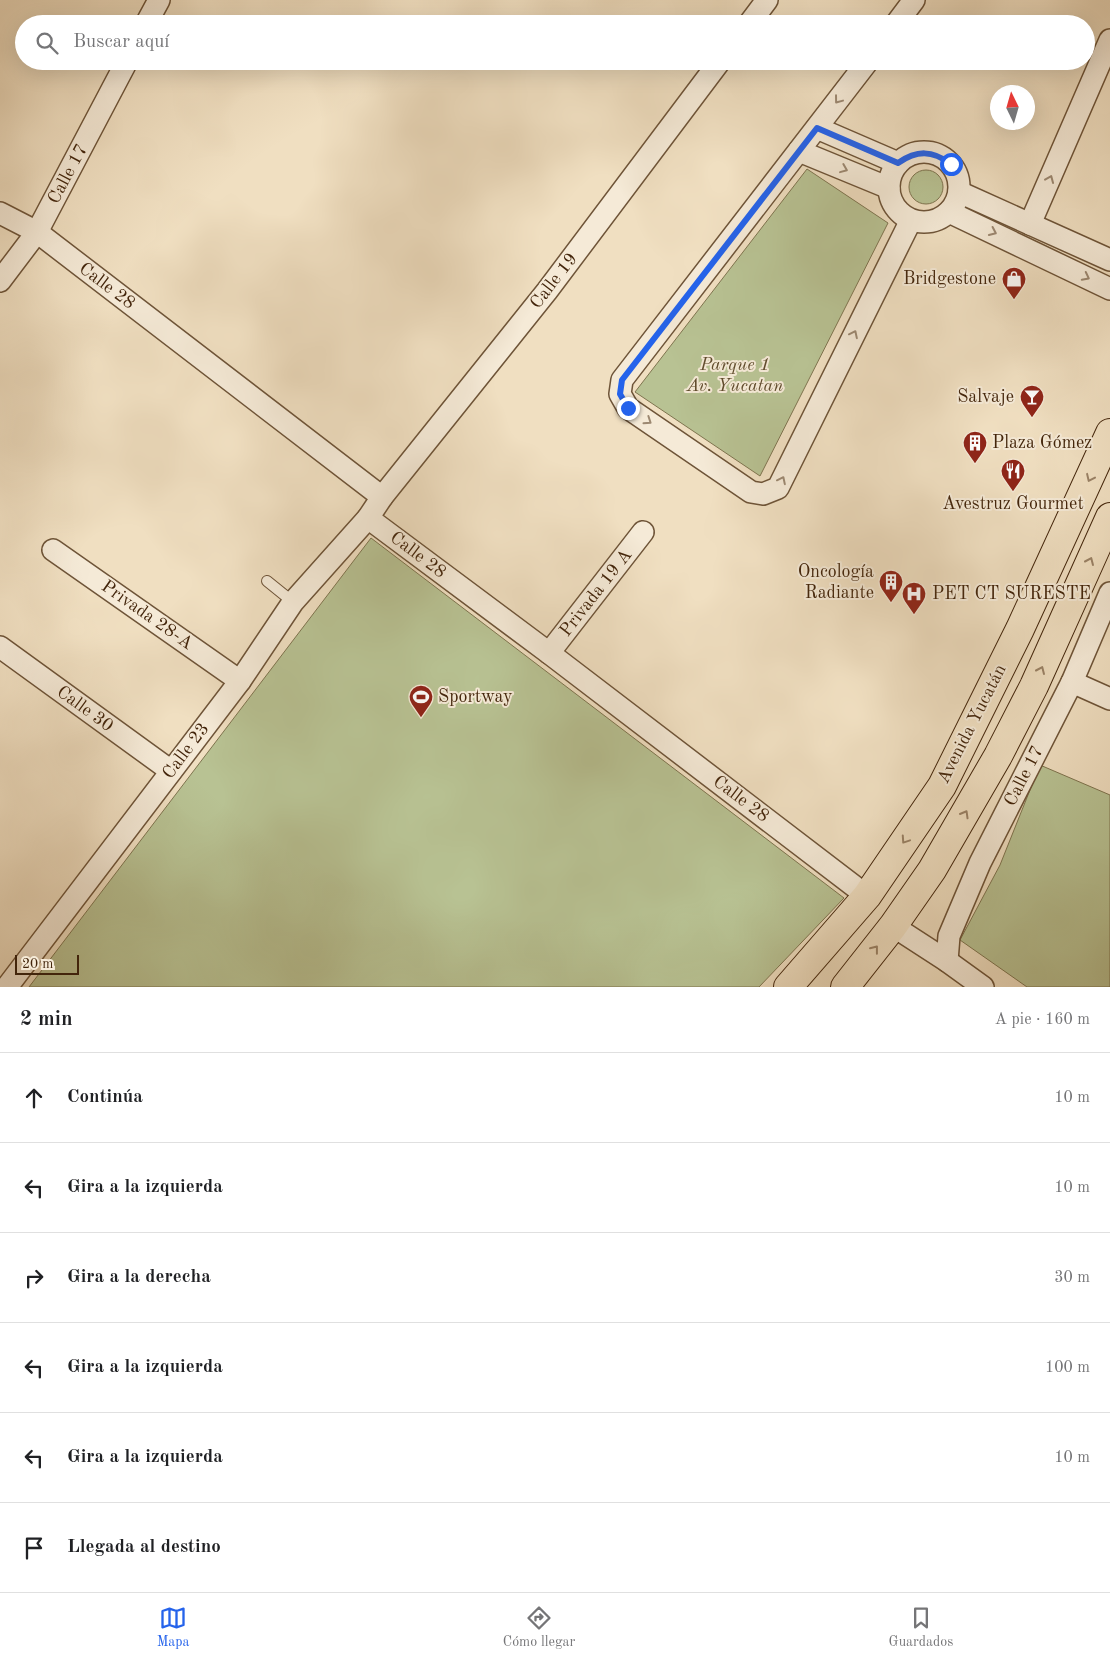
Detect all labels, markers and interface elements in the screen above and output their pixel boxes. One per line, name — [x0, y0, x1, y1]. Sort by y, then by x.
search box — [15, 15, 1095, 70]
icon: search — [33, 29, 61, 57]
text: Buscar aquí — [73, 33, 169, 52]
north arrow — [990, 85, 1035, 130]
one-way arrow — [836, 94, 844, 103]
street label: Calle 17 — [45, 141, 91, 207]
route start — [940, 153, 963, 176]
one-way arrow — [839, 163, 848, 173]
one-way arrow — [1043, 175, 1054, 184]
one-way arrow — [988, 226, 997, 237]
street label: Calle 19 — [527, 250, 581, 312]
street label: Calle 28 — [76, 259, 138, 313]
shop icon: Bridgestone — [1001, 266, 1027, 300]
place label: Bridgestone — [903, 270, 996, 288]
one-way arrow — [1081, 270, 1090, 281]
one-way arrow — [848, 330, 858, 339]
park label: Parque 1 Av. Yucatan — [686, 356, 783, 395]
bar icon: Salvaje — [1019, 384, 1045, 418]
place label: Salvaje — [957, 388, 1014, 406]
route end — [617, 397, 640, 420]
one-way arrow — [642, 415, 651, 424]
building icon: Plaza Gómez — [962, 430, 988, 464]
place label: Plaza Gómez — [992, 434, 1092, 452]
restaurant icon: Avestruz Gourmet — [1000, 458, 1026, 492]
one-way arrow — [1085, 473, 1096, 482]
one-way arrow — [776, 476, 786, 485]
place label: Avestruz Gourmet — [942, 495, 1084, 513]
street label: Calle 28 — [387, 528, 449, 582]
street label: Privada 19 A — [556, 546, 636, 640]
one-way arrow — [1084, 557, 1094, 566]
place label: Oncología Radiante — [798, 563, 874, 602]
building icon: Oncología Radiante — [878, 569, 904, 603]
street label: Privada 28-A — [98, 577, 196, 653]
hospital icon: PET CT SURESTE — [901, 581, 927, 615]
place label: PET CT SURESTE — [932, 585, 1091, 603]
street label: Avenida Yucatán — [934, 661, 1010, 787]
one-way arrow — [1034, 666, 1045, 675]
street label: Calle 30 — [53, 683, 117, 735]
sports icon: Sportway — [408, 684, 434, 718]
place label: Sportway — [438, 688, 513, 706]
street label: Calle 23 — [159, 720, 213, 782]
street label: Calle 17 — [1001, 743, 1047, 809]
street label: Calle 28 — [710, 772, 772, 826]
one-way arrow — [958, 810, 968, 819]
one-way arrow — [902, 834, 911, 844]
one-way arrow — [870, 946, 878, 955]
scale bar — [15, 952, 79, 975]
text: 20 m — [22, 957, 53, 971]
text: 2 min — [20, 1009, 73, 1030]
text: A pie · 160 m — [995, 1012, 1090, 1028]
icon: ahead — [20, 1084, 48, 1112]
text: Continúa — [67, 1088, 143, 1107]
text: 10 m — [1054, 1090, 1090, 1106]
icon: left — [20, 1174, 48, 1202]
text: Gira a la izquierda — [67, 1178, 223, 1197]
text: 10 m — [1054, 1180, 1090, 1196]
icon: right — [20, 1264, 48, 1292]
text: Gira a la derecha — [67, 1268, 211, 1287]
text: 30 m — [1054, 1270, 1090, 1286]
icon: left — [20, 1354, 48, 1382]
text: Gira a la izquierda — [67, 1358, 223, 1377]
text: 100 m — [1045, 1360, 1090, 1376]
icon: left — [20, 1444, 48, 1472]
text: Gira a la izquierda — [67, 1448, 223, 1467]
text: 10 m — [1054, 1450, 1090, 1466]
icon: arrive — [20, 1534, 48, 1562]
text: Llegada al destino — [67, 1538, 221, 1557]
tab: Mapa — [157, 1604, 189, 1651]
tab: Cómo llegar — [503, 1604, 575, 1651]
tab: Guardados — [889, 1604, 953, 1651]

